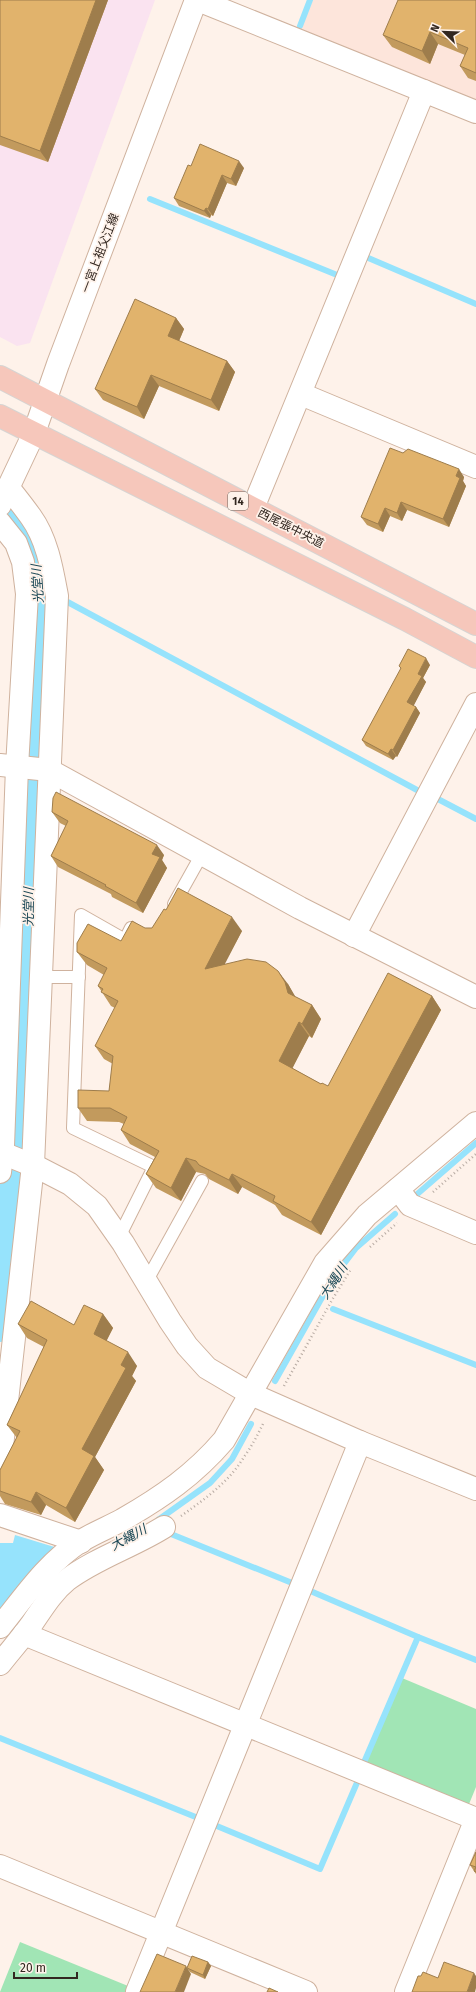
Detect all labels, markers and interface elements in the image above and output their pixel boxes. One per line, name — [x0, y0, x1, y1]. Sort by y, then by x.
north arrow — [424, 12, 464, 52]
text: N — [428, 22, 443, 34]
street label: 一宮上祖父江線 — [78, 211, 122, 295]
road number: 14 — [228, 492, 248, 510]
street label: 西尾張中央道 — [256, 505, 326, 551]
water label: 光堂川 — [29, 562, 46, 604]
water label: 光堂川 — [21, 885, 36, 927]
water label: 大縄川 — [317, 1259, 351, 1302]
water label: 大縄川 — [107, 1521, 151, 1553]
scale bar — [14, 1954, 77, 1980]
text: 20 m — [20, 1961, 46, 1975]

